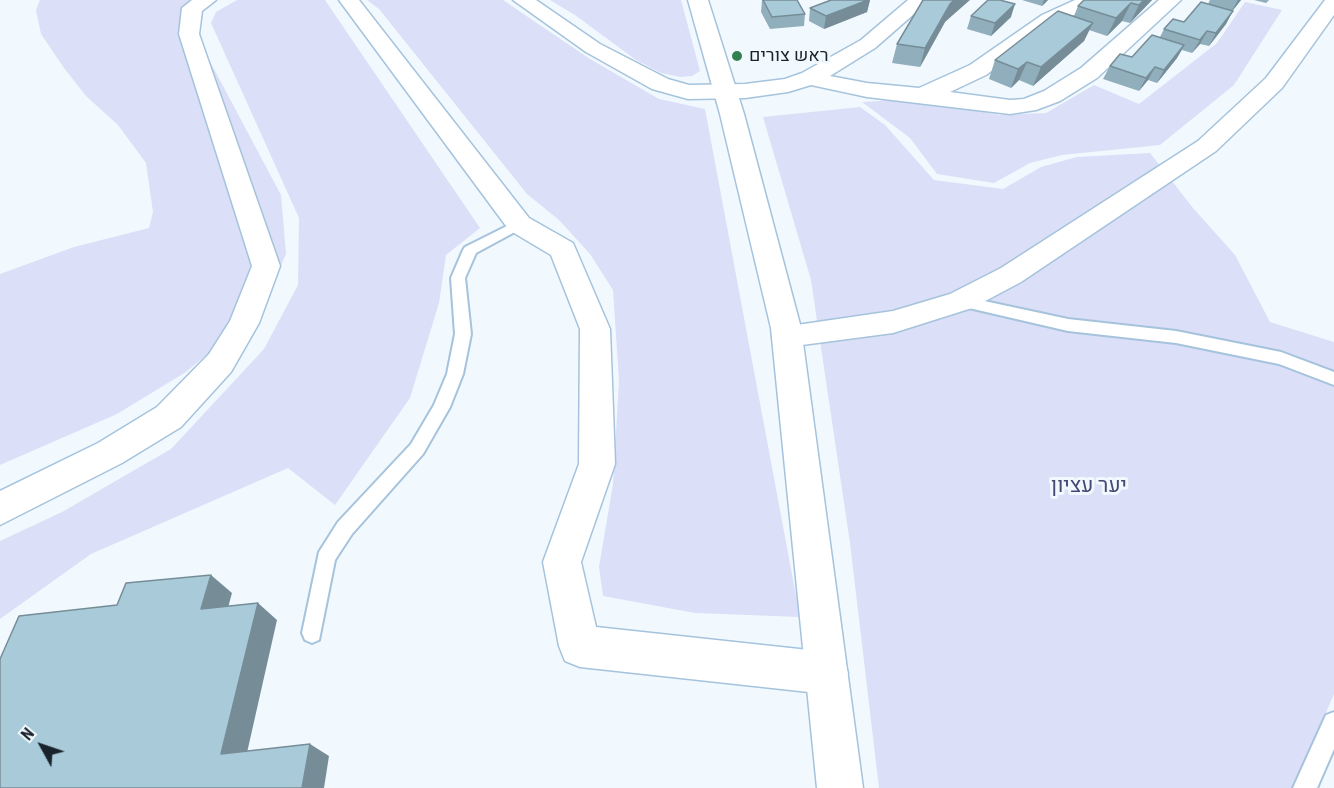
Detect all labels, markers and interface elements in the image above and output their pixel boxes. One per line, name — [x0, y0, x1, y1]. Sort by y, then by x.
place label: ראש צורים — [749, 45, 829, 67]
marker: ראש צורים — [730, 49, 744, 63]
park label: יער עציון — [1051, 474, 1127, 500]
north arrow — [12, 716, 72, 776]
text: N — [17, 724, 38, 744]

